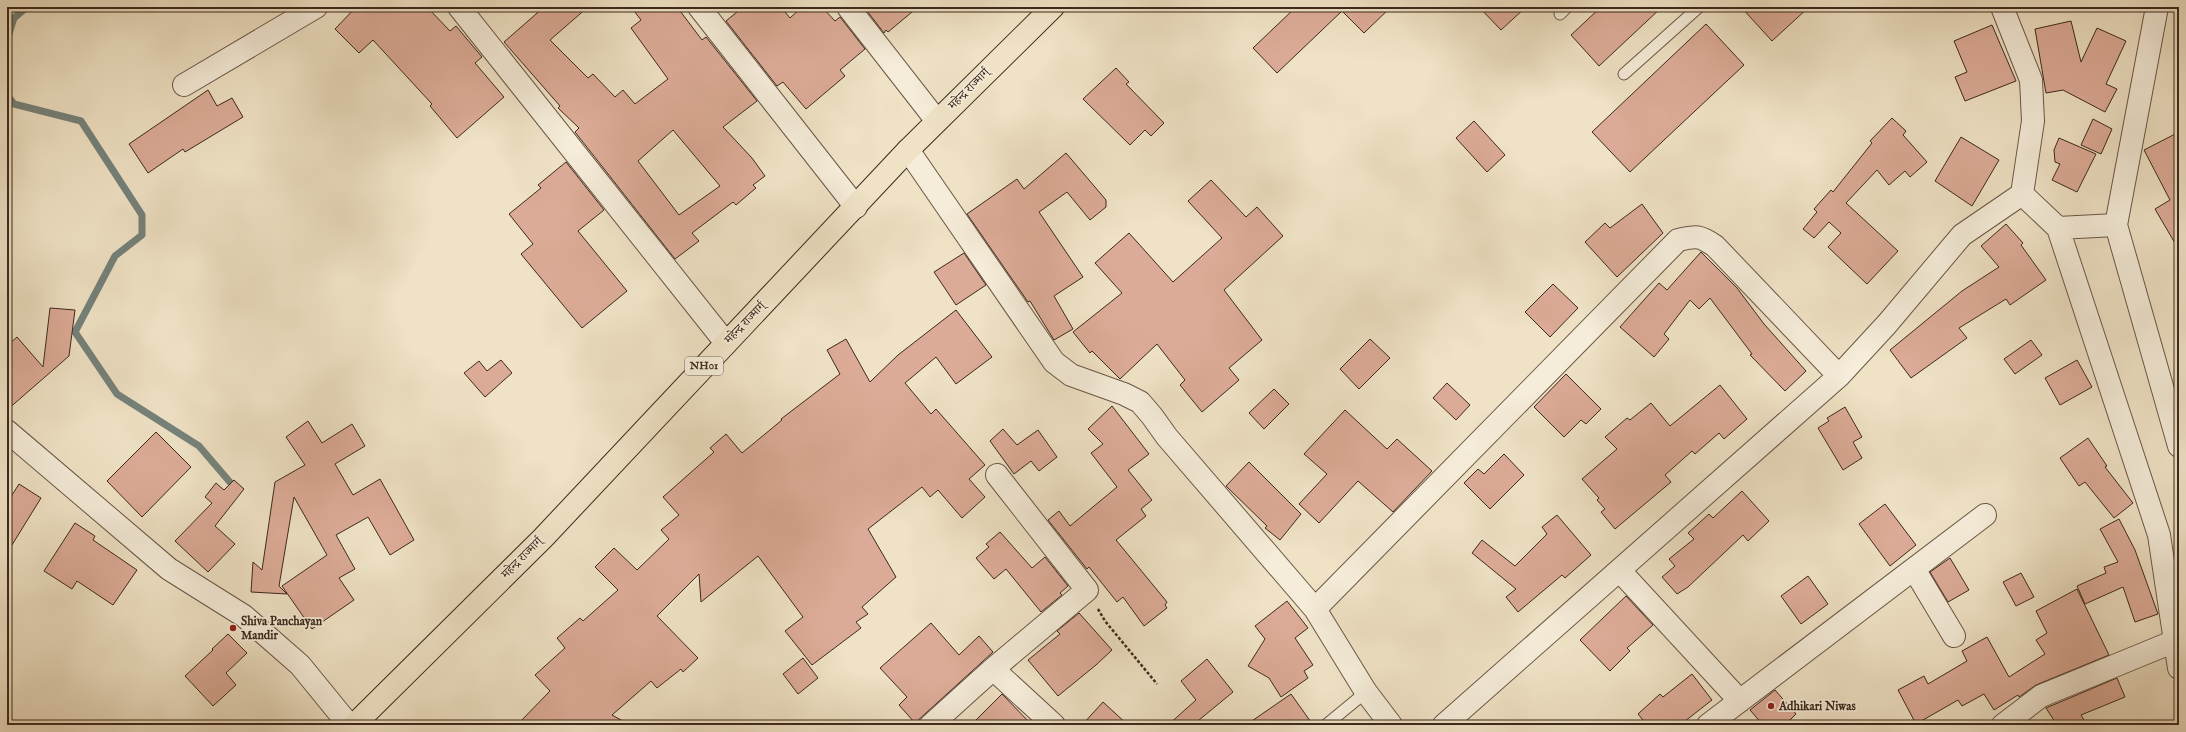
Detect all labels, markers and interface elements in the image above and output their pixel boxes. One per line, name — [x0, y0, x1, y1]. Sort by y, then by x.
street label: महेन्द्र राज्मार्ग् — [944, 63, 994, 114]
street label: महेन्द्र राज्मार्ग् — [720, 297, 770, 348]
road number: NH01 — [685, 357, 723, 375]
street label: महेन्द्र राज्मार्ग् — [497, 532, 547, 583]
place label: Shiva Panchayan Mandir — [241, 614, 323, 643]
marker: Shiva Panchayan Mandir — [228, 623, 238, 633]
place label: Adhikari Niwas — [1778, 699, 1856, 714]
marker: Adhikari Niwas — [1766, 701, 1776, 711]

